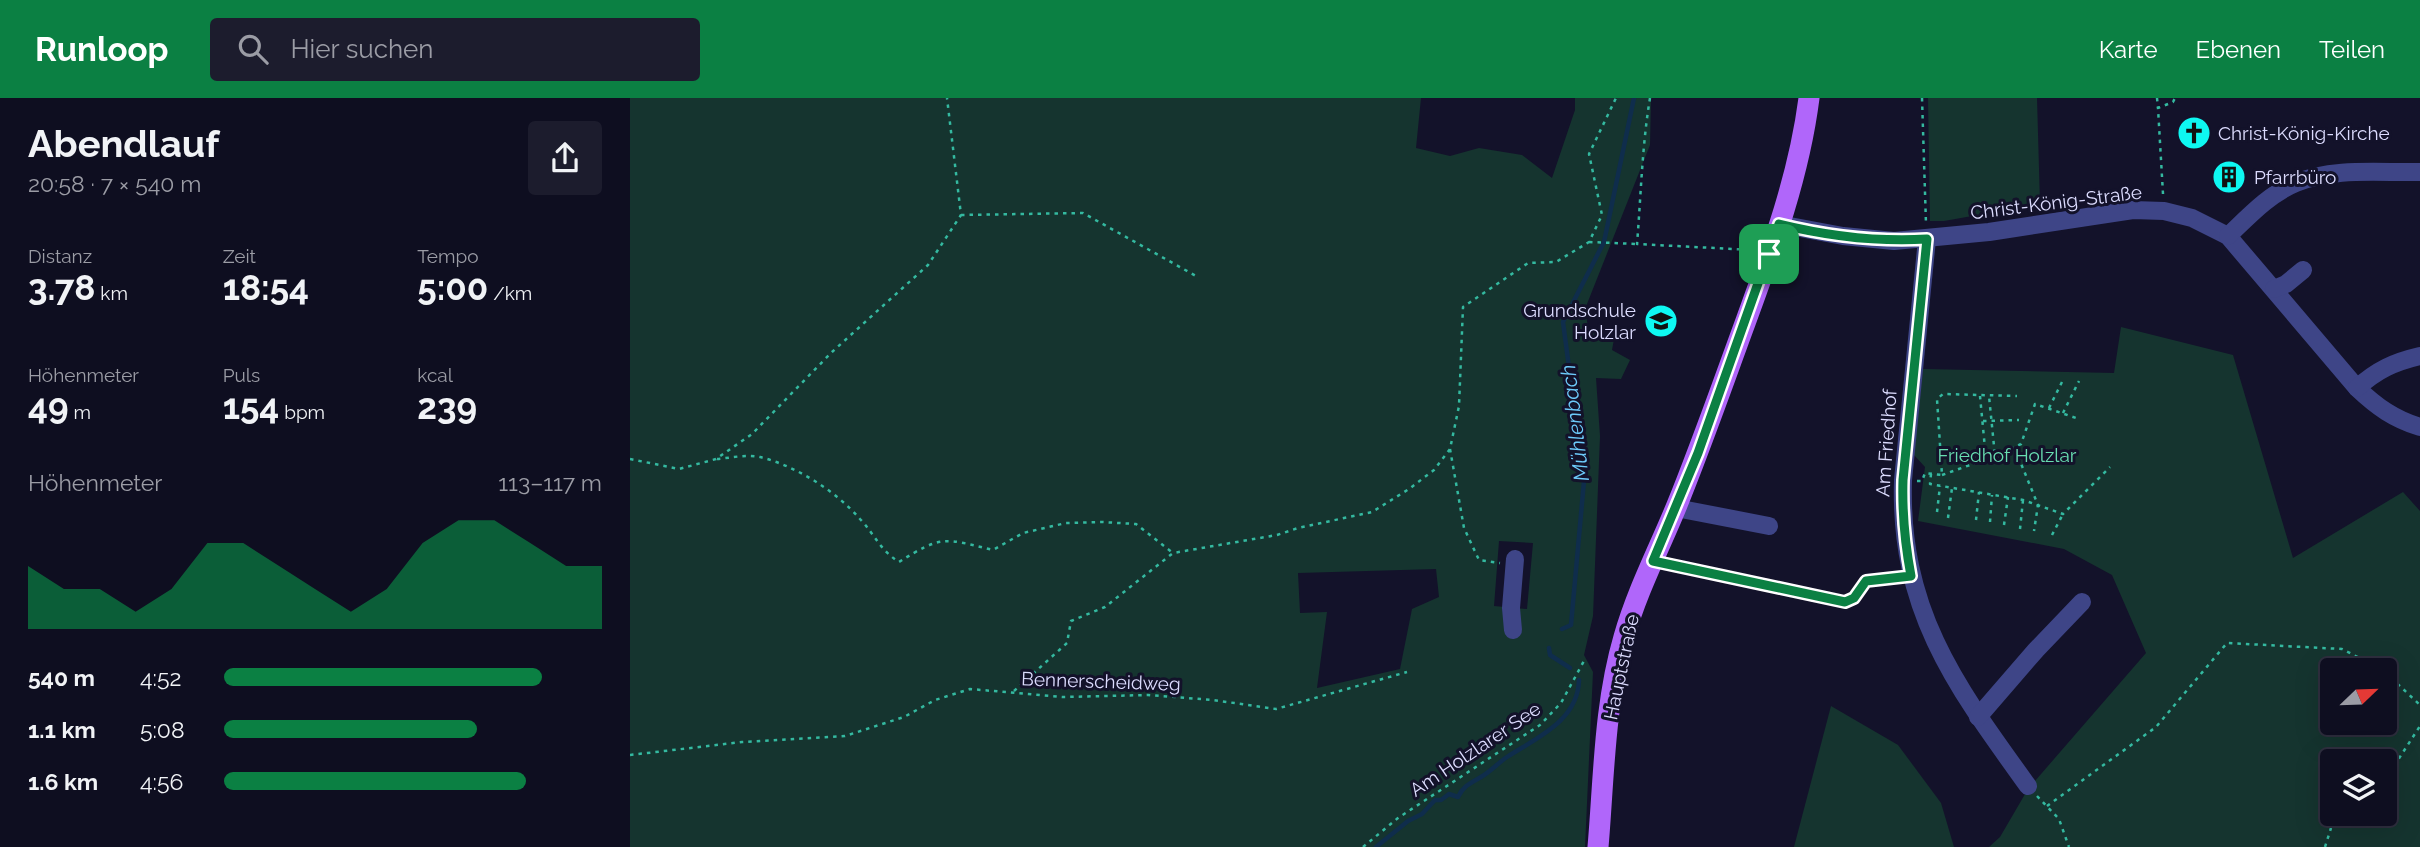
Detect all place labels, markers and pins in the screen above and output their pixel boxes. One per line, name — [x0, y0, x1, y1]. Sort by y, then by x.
church icon: Christ-König-Kirche — [2175, 114, 2213, 152]
place label: Christ-König-Kirche — [2218, 122, 2390, 144]
building icon: Pfarrbüro — [2210, 158, 2248, 196]
place label: Pfarrbüro — [2254, 166, 2336, 188]
pin — [1739, 224, 1799, 284]
place label: Grundschule Holzlar — [1523, 299, 1636, 343]
school or university icon: Grundschule Holzlar — [1642, 302, 1680, 340]

